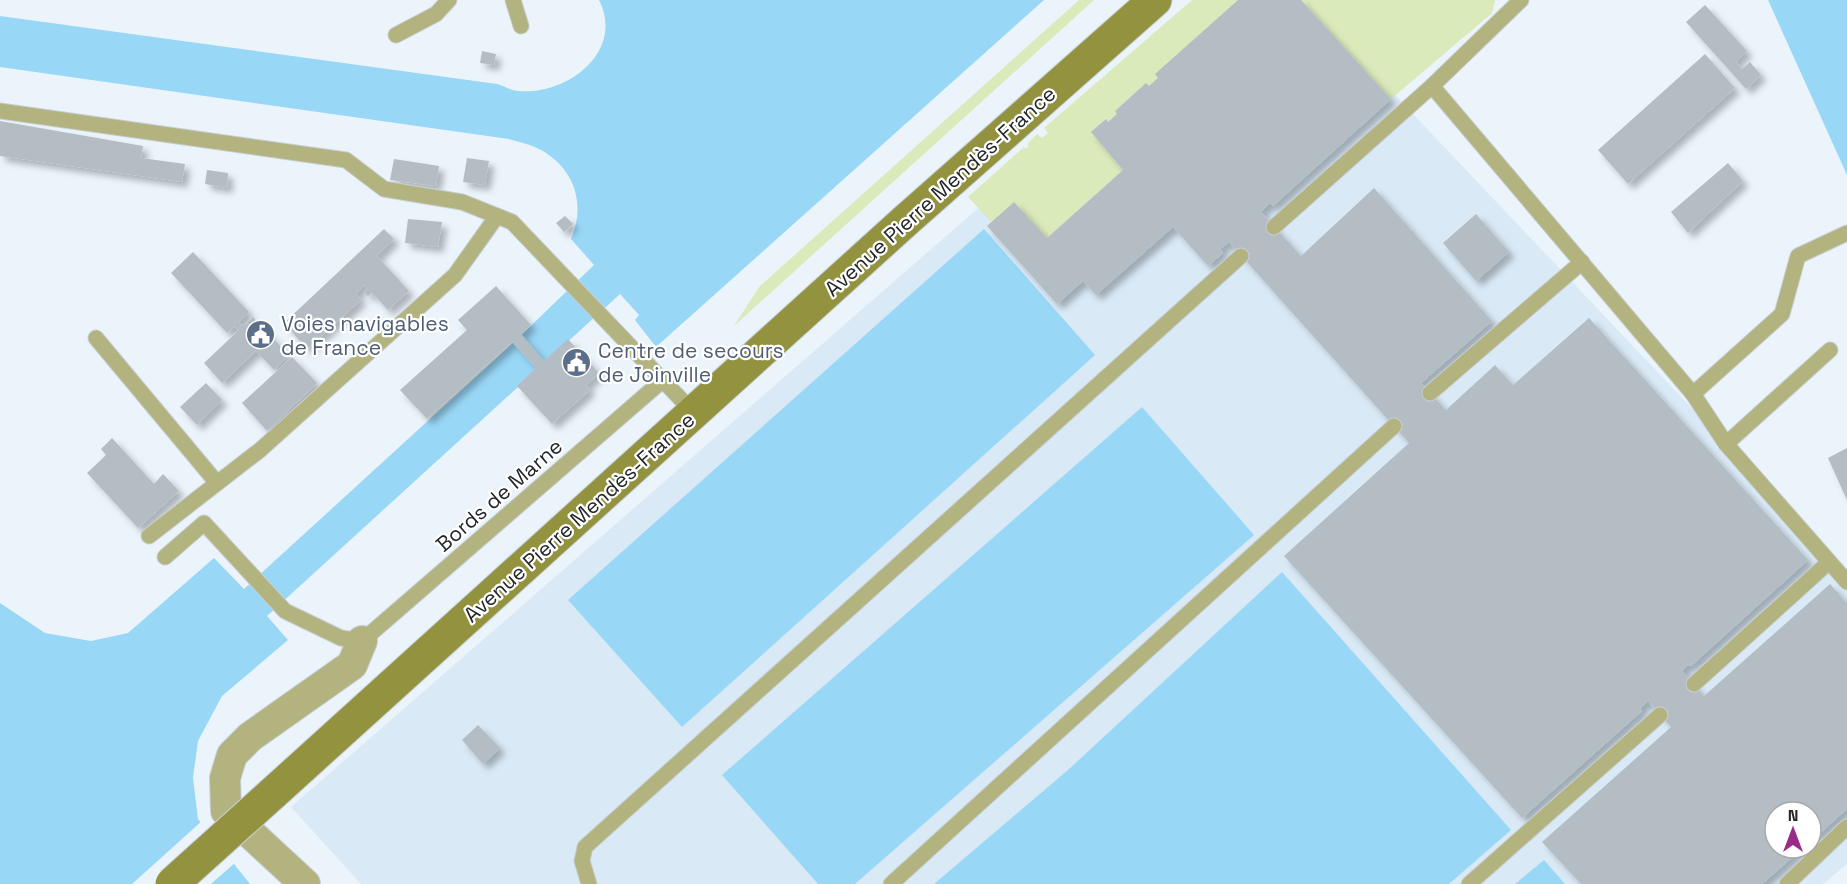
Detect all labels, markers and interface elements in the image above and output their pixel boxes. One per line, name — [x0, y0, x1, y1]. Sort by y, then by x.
street label: Avenue Pierre Mendès-France — [819, 80, 1061, 302]
place label: Voies navigables de France — [281, 310, 449, 361]
public building icon: Voies navigables de France — [244, 319, 276, 351]
place label: Centre de secours de Joinville — [598, 337, 784, 388]
public building icon: Centre de secours de Joinville — [561, 346, 593, 378]
street label: Avenue Pierre Mendès-France — [458, 406, 700, 628]
street label: Bords de Marne — [430, 433, 568, 557]
north arrow — [1763, 800, 1823, 860]
text: N — [1788, 805, 1798, 826]

